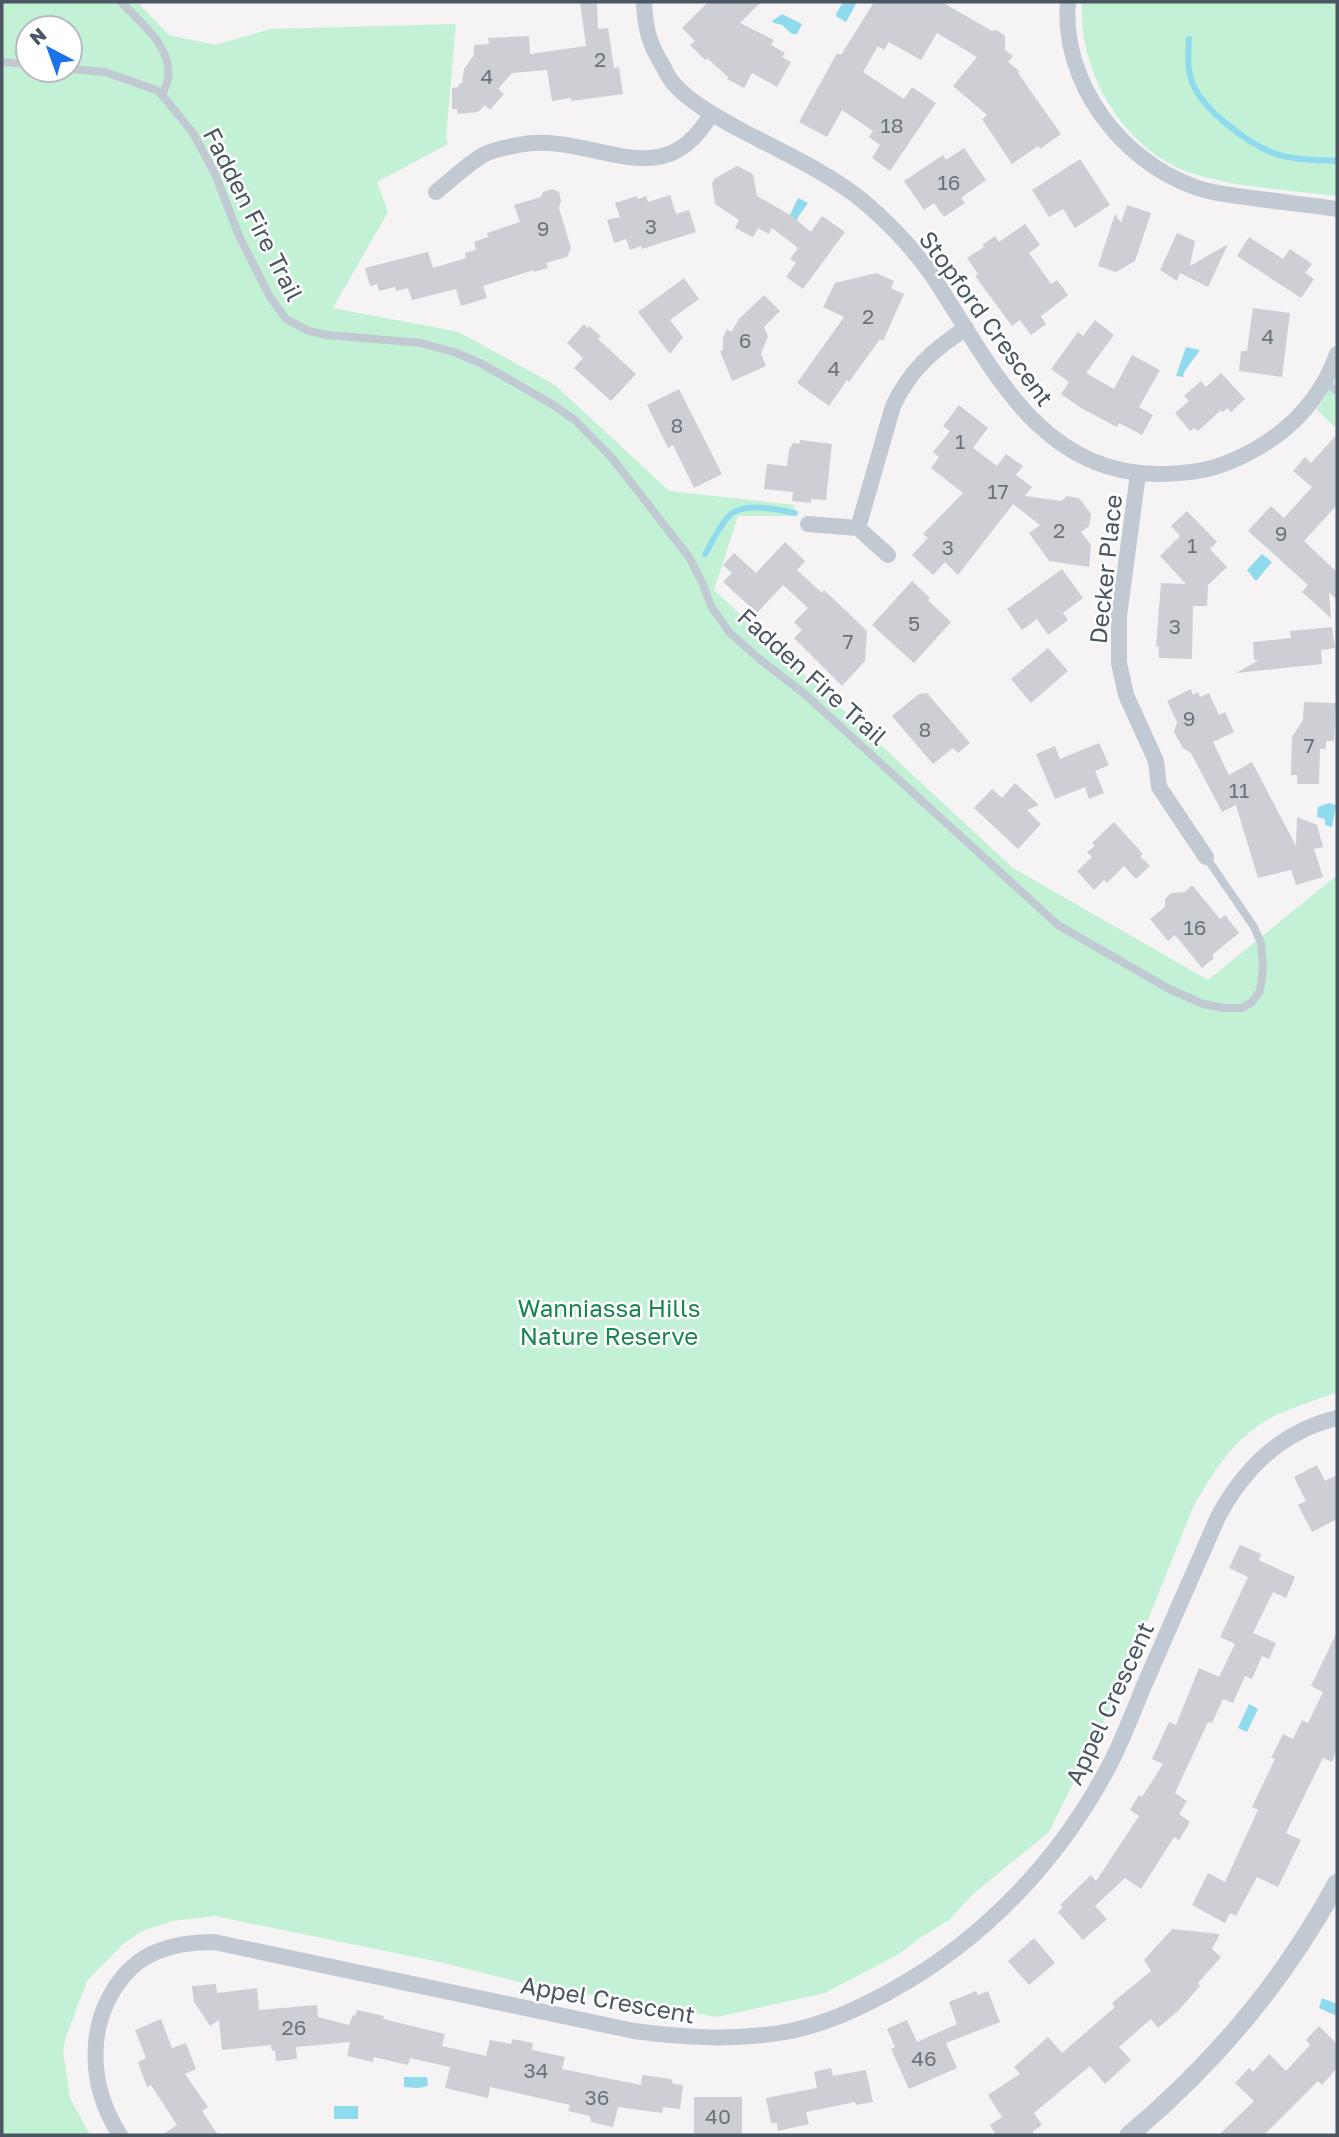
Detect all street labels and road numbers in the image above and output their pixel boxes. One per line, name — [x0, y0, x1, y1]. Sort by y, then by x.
street label: Fadden Fire Trail — [198, 122, 310, 306]
street label: Stopford Crescent — [914, 225, 1060, 411]
street label: Decker Place — [1083, 493, 1127, 645]
street label: Fadden Fire Trail — [732, 601, 894, 751]
street label: Appel Crescent — [1059, 1617, 1159, 1789]
street label: Appel Crescent — [519, 1969, 697, 2029]

